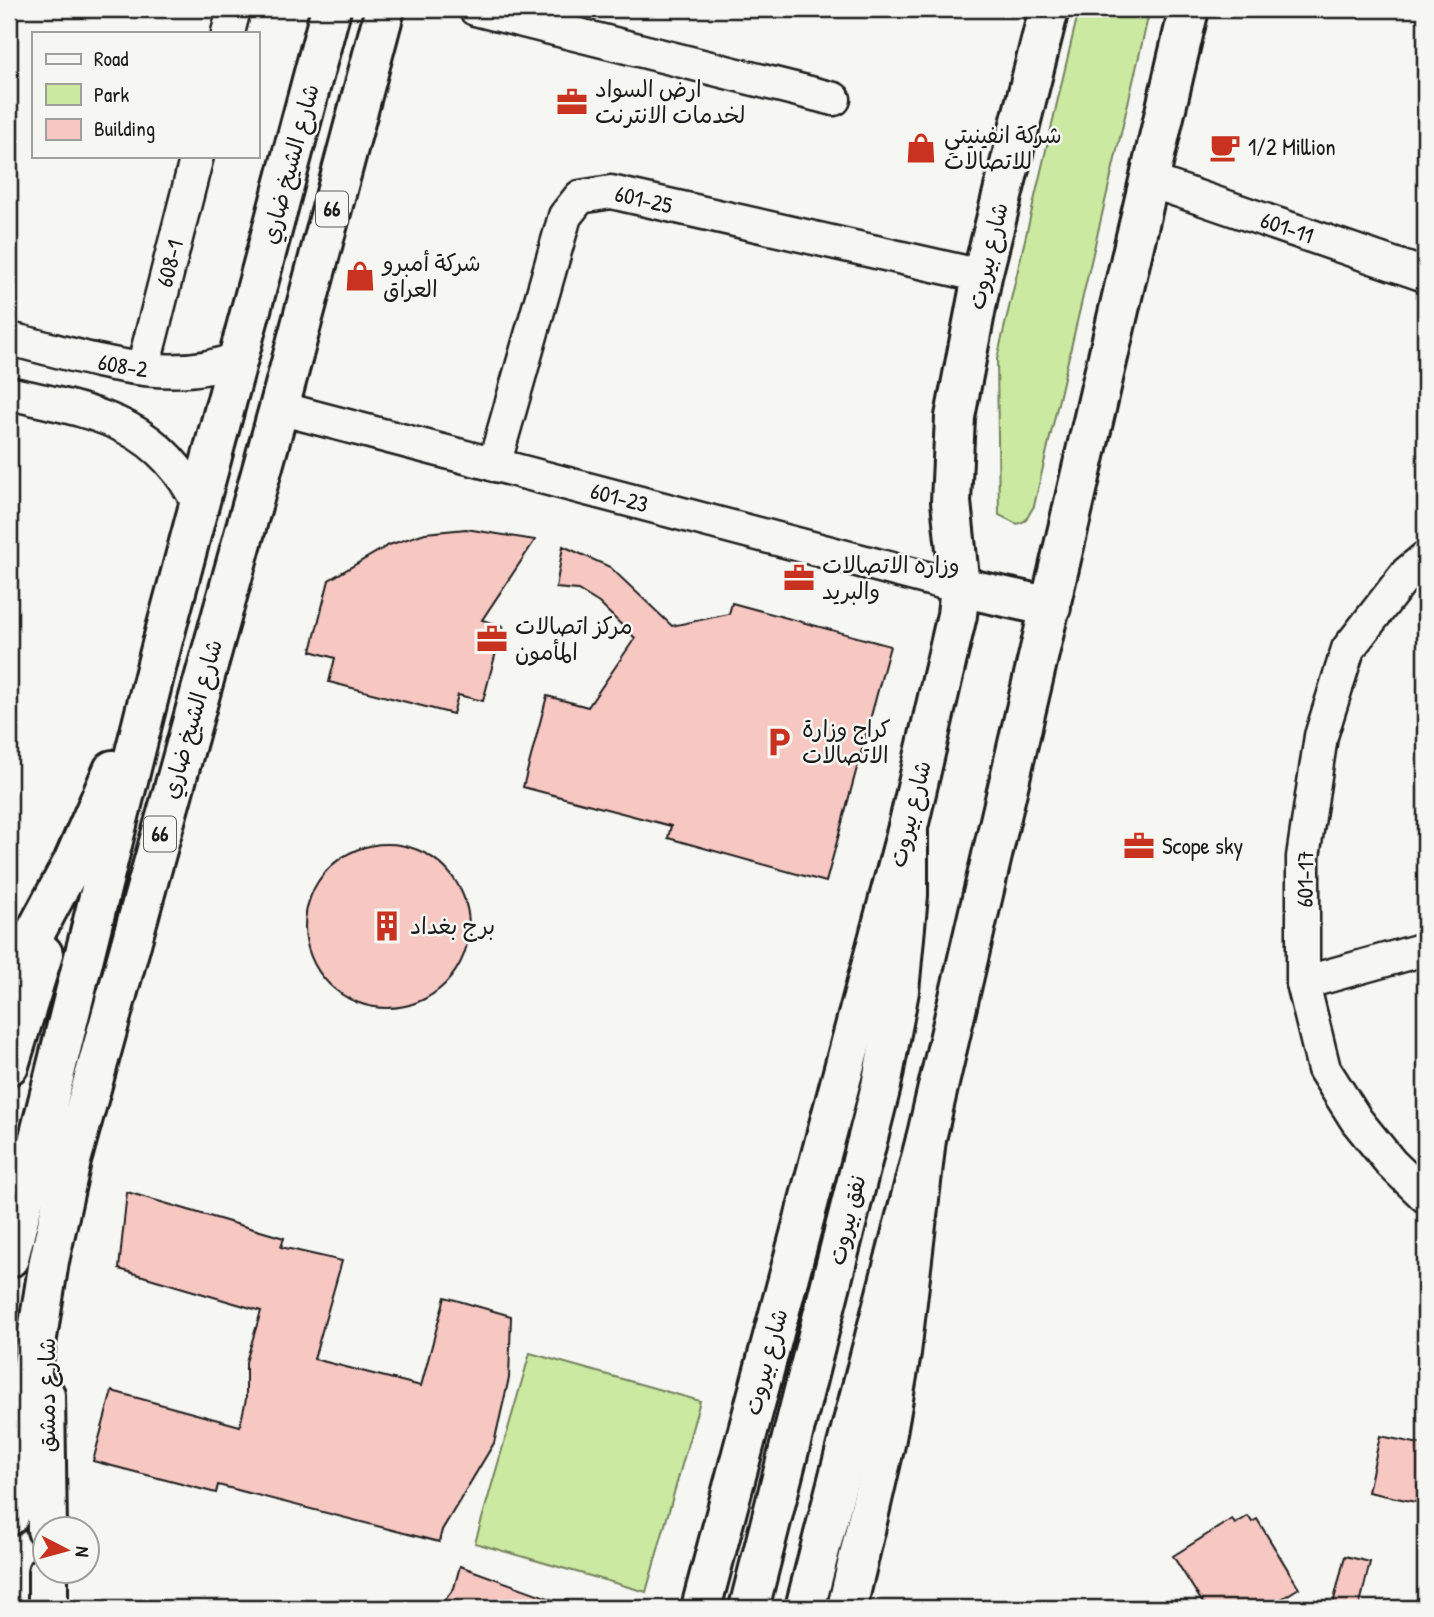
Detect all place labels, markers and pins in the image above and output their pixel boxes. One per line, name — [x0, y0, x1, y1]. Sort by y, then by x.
place label: ارض السواد لخدمات الانترنت — [595, 73, 745, 130]
office icon: ارض السواد لخدمات الانترنت — [555, 85, 589, 119]
place label: شركة انفينيتي للاتصالات — [944, 119, 1062, 176]
cafe icon: 1/2 Million — [1208, 130, 1242, 164]
shop icon: شركة انفينيتي للاتصالات — [904, 131, 938, 165]
place label: 1/2 Million — [1248, 131, 1336, 162]
place label: شركة أمبرو العراق — [381, 247, 481, 304]
shop icon: شركة أمبرو العراق — [343, 259, 377, 293]
place label: وزاره الاتصالات والبريد — [822, 549, 960, 606]
office icon: وزاره الاتصالات والبريد — [782, 561, 816, 595]
place label: مركز اتصالات المأمون — [515, 610, 633, 667]
office icon: مركز اتصالات المأمون — [475, 622, 509, 656]
place label: كراج وزارة الاتصالات — [802, 713, 891, 770]
parking icon: كراج وزارة الاتصالات — [762, 725, 796, 759]
office icon: Scope sky — [1122, 829, 1156, 863]
place label: Scope sky — [1162, 830, 1243, 861]
building icon: برج بغداد — [370, 909, 404, 943]
place label: برج بغداد — [410, 910, 495, 942]

